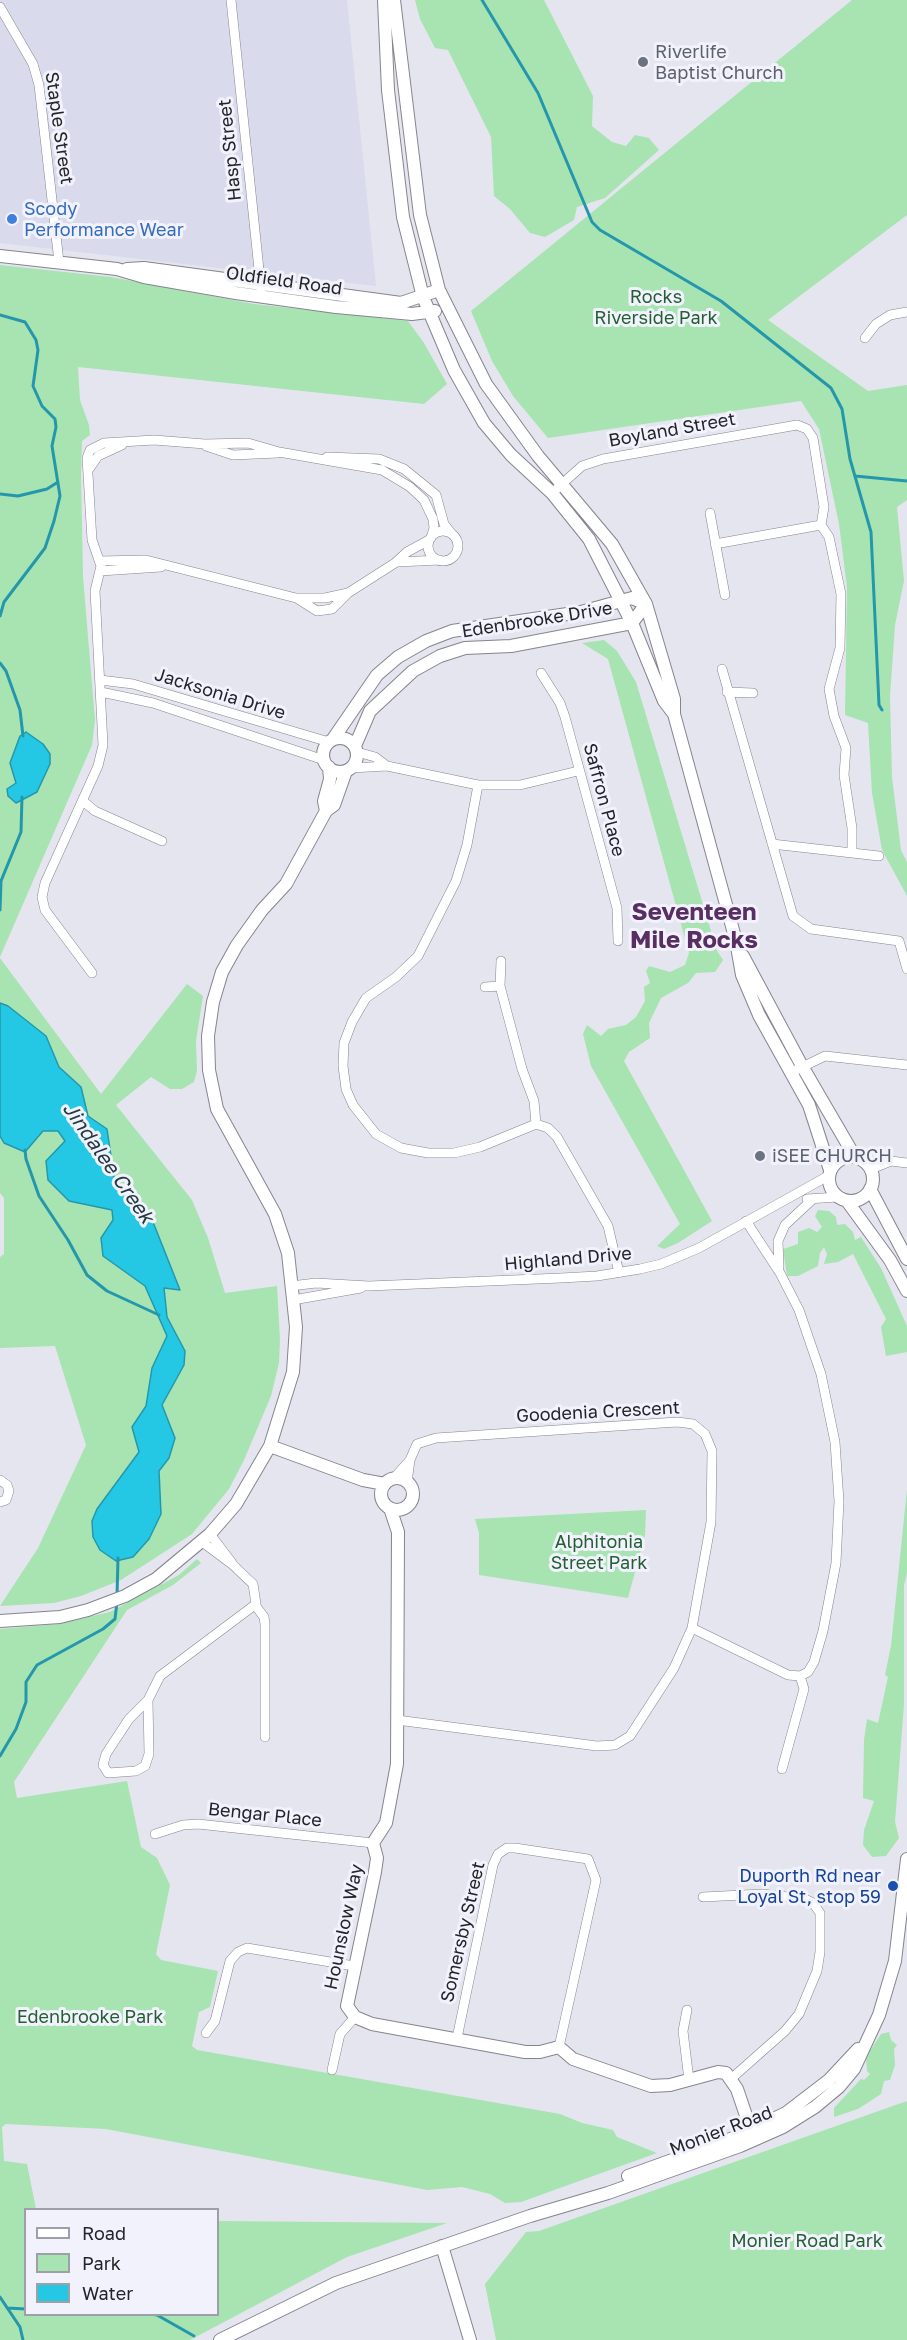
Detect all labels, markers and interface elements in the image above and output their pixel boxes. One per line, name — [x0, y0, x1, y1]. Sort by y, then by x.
place label: Riverlife Baptist Church — [655, 41, 783, 84]
marker: Riverlife Baptist Church — [636, 55, 650, 69]
street label: Staple Street — [40, 70, 78, 186]
street label: Hasp Street — [214, 98, 246, 202]
place label: Scody Performance Wear — [24, 198, 184, 240]
marker: Scody Performance Wear — [5, 212, 19, 226]
street label: Oldfield Road — [225, 262, 343, 300]
park label: Rocks Riverside Park — [594, 286, 718, 328]
street label: Boyland Street — [607, 408, 737, 452]
street label: Edenbrooke Drive — [460, 597, 614, 643]
street label: Jacksonia Drive — [152, 664, 288, 724]
street label: Saffron Place — [579, 741, 629, 859]
district label: Seventeen Mile Rocks — [630, 898, 758, 954]
water label: Jindalee Creek — [57, 1098, 159, 1228]
place label: iSEE CHURCH — [772, 1145, 892, 1167]
marker: iSEE CHURCH — [753, 1149, 767, 1163]
street label: Highland Drive — [503, 1243, 633, 1275]
street label: Goodenia Crescent — [516, 1397, 680, 1427]
park label: Alphitonia Street Park — [551, 1531, 647, 1574]
street label: Bengar Place — [207, 1798, 323, 1832]
street label: Somersby Street — [436, 1860, 490, 2004]
street label: Hounslow Way — [320, 1862, 368, 1992]
place label: Duporth Rd near Loyal St, stop 59 — [737, 1865, 881, 1908]
marker: Duporth Rd near Loyal St, stop 59 — [886, 1879, 900, 1893]
park label: Edenbrooke Park — [17, 2006, 163, 2028]
street label: Monier Road — [667, 2102, 775, 2160]
legend — [24, 2208, 219, 2316]
text: Road — [82, 2222, 126, 2244]
park label: Monier Road Park — [731, 2230, 883, 2252]
text: Park — [82, 2252, 121, 2274]
text: Water — [82, 2282, 133, 2304]

